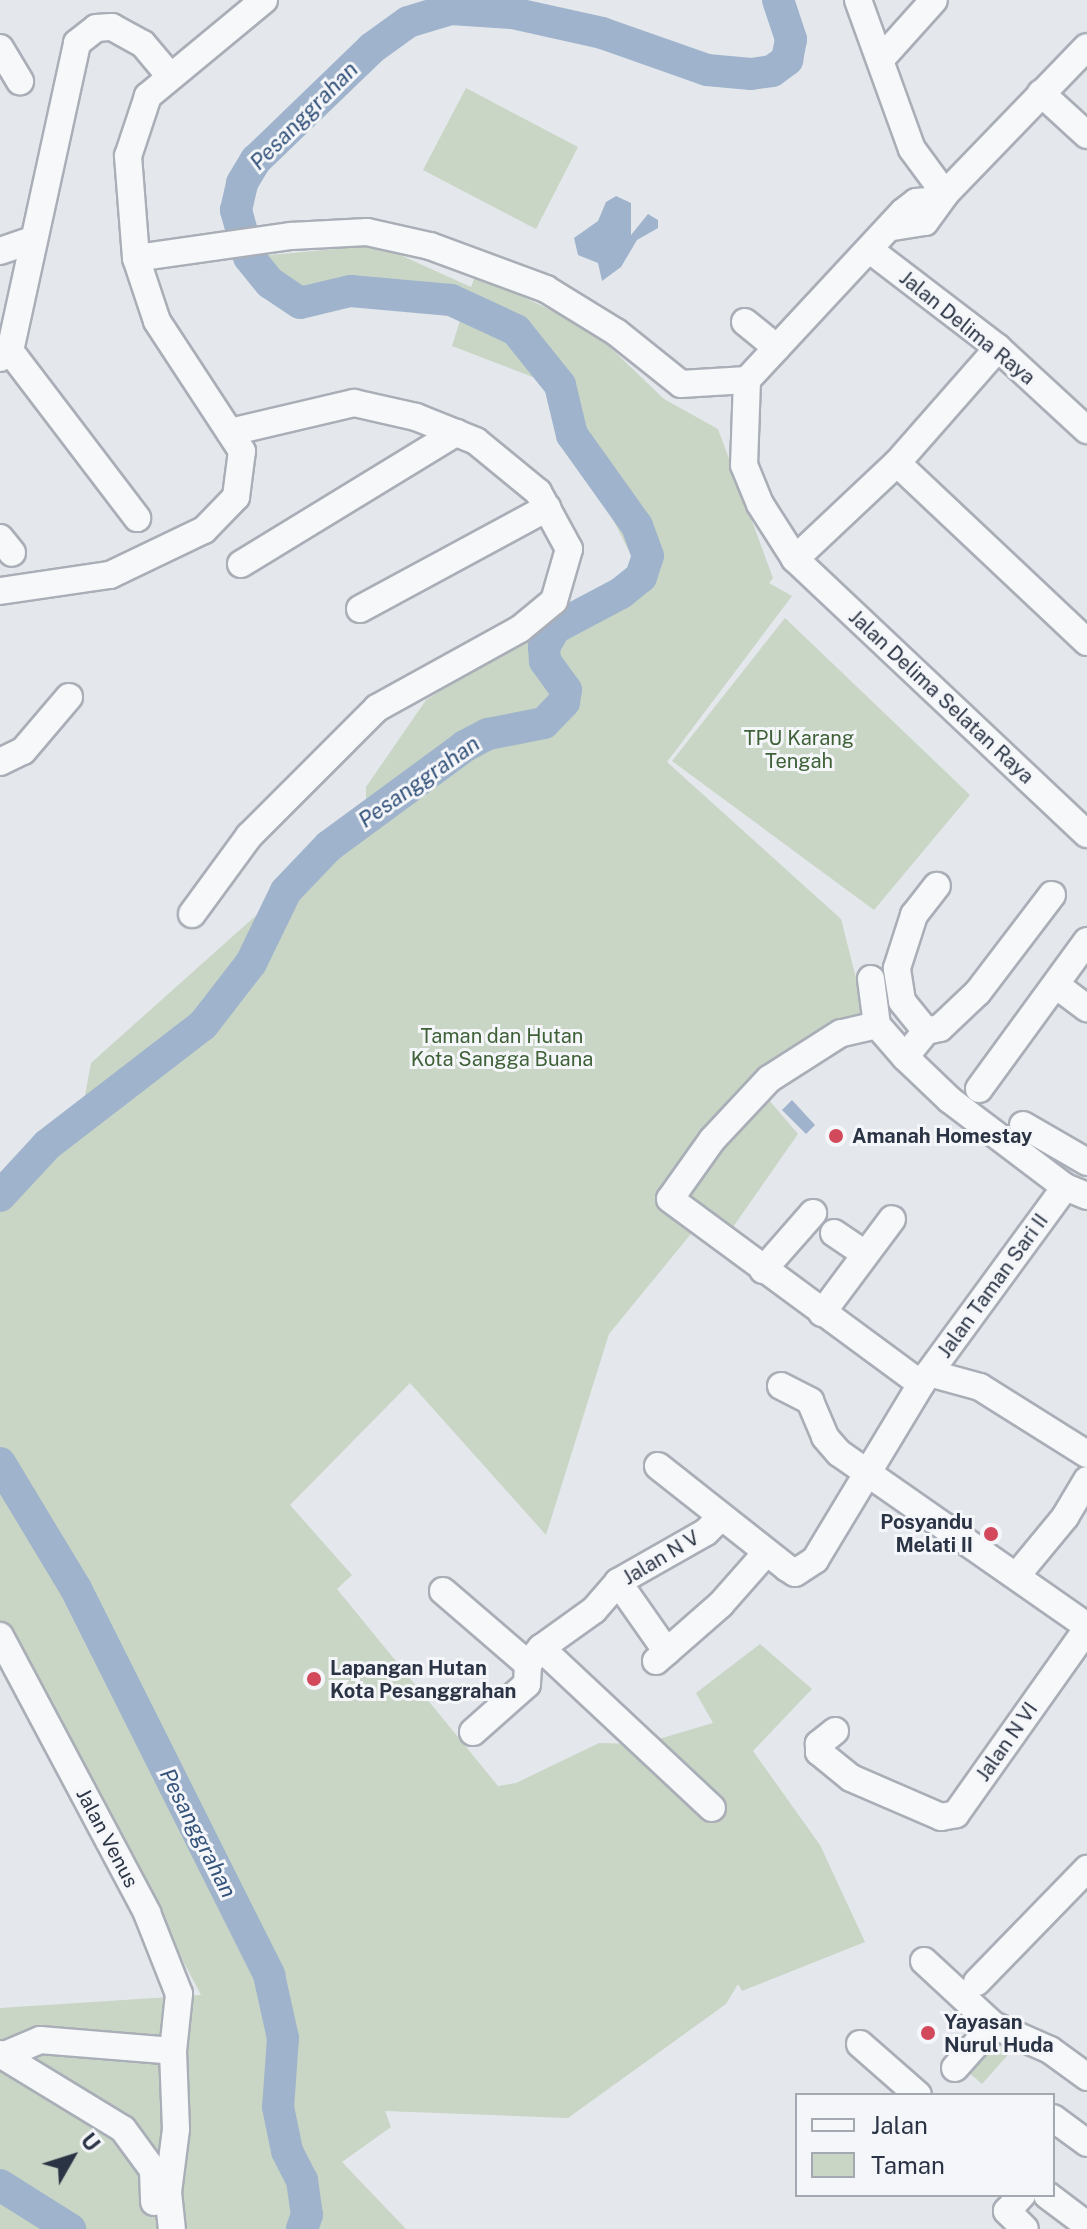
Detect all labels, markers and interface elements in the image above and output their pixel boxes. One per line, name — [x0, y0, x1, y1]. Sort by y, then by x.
water label: Pesanggrahan — [245, 57, 363, 175]
street label: Jalan Delima Raya — [894, 266, 1040, 390]
street label: Jalan Delima Selatan Raya — [844, 605, 1038, 789]
park label: TPU Karang Tengah — [744, 726, 854, 773]
water label: Pesanggrahan — [353, 731, 485, 833]
park label: Taman dan Hutan Kota Sangga Buana — [411, 1024, 593, 1071]
place label: Amanah Homestay — [852, 1124, 1032, 1148]
marker: Amanah Homestay — [827, 1127, 845, 1145]
street label: Jalan Taman Sari II — [933, 1209, 1053, 1363]
place label: Posyandu Melati II — [880, 1510, 973, 1557]
marker: Posyandu Melati II — [980, 1523, 1002, 1545]
street label: Jalan N V — [618, 1526, 704, 1590]
place label: Lapangan Hutan Kota Pesanggrahan — [330, 1656, 516, 1703]
marker: Lapangan Hutan Kota Pesanggrahan — [305, 1670, 323, 1688]
street label: Jalan N VI — [971, 1698, 1043, 1786]
water label: Pesanggrahan — [154, 1764, 242, 1902]
street label: Jalan Venus — [71, 1784, 143, 1892]
place label: Yayasan Nurul Huda — [944, 2010, 1054, 2057]
marker: Yayasan Nurul Huda — [919, 2024, 937, 2042]
legend — [795, 2093, 1055, 2197]
text: Jalan — [871, 2111, 928, 2139]
north arrow — [32, 2117, 112, 2197]
text: U — [76, 2128, 106, 2156]
text: Taman — [871, 2151, 945, 2179]

